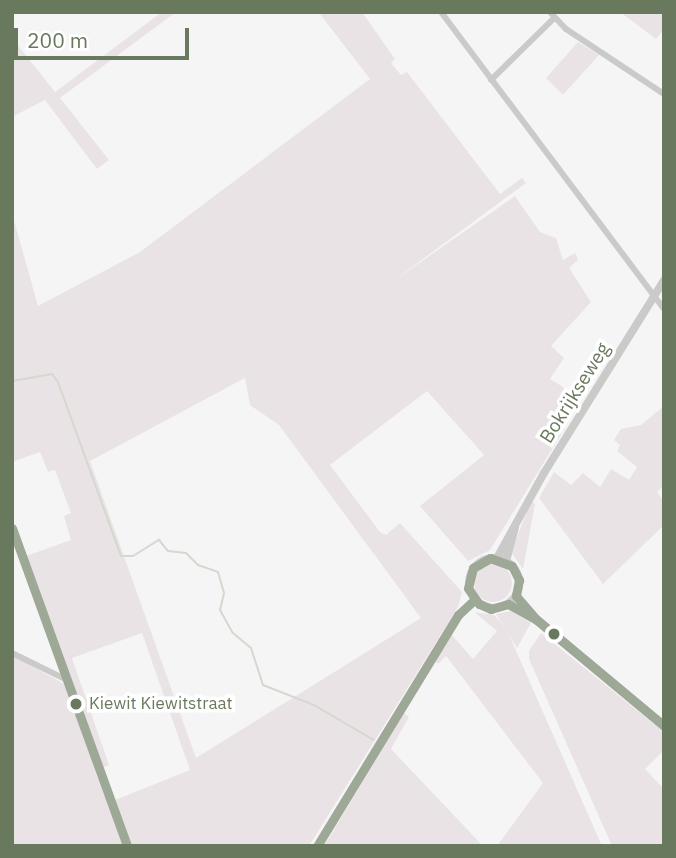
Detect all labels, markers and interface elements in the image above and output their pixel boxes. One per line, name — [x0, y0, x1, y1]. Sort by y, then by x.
scale bar — [18, 14, 192, 58]
text: 200 m — [27, 26, 88, 54]
street label: Bokrijkseweg — [535, 339, 615, 447]
unlabelled marker — [547, 627, 561, 641]
place label: Kiewit Kiewitstraat — [89, 694, 233, 714]
marker: Kiewit Kiewitstraat — [69, 697, 83, 711]

